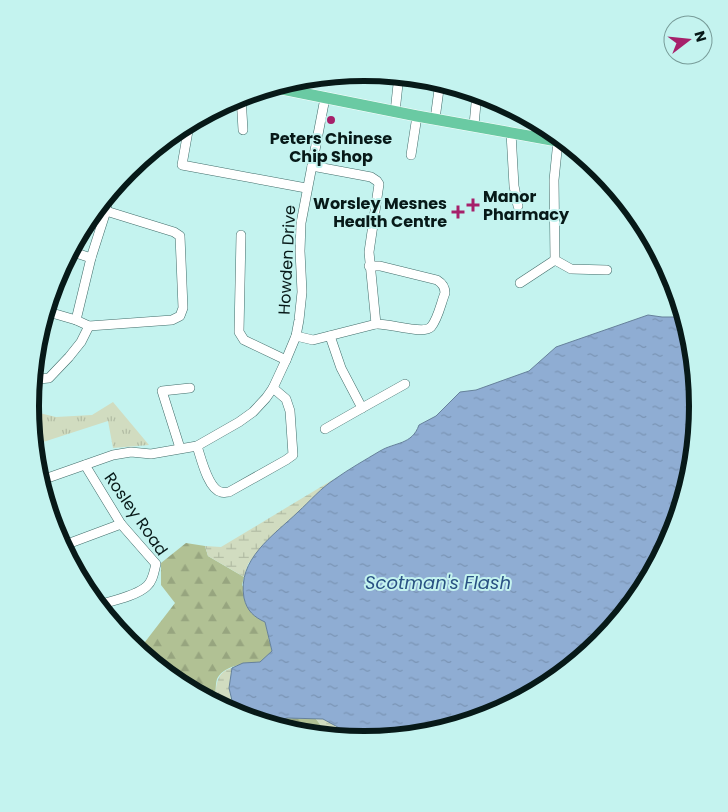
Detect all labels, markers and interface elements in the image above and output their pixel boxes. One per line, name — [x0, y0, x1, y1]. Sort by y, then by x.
north arrow — [663, 15, 713, 65]
text: N — [689, 29, 712, 44]
marker: Peters Chinese Chip Shop — [325, 114, 337, 126]
place label: Peters Chinese Chip Shop — [270, 127, 392, 168]
place label: Manor Pharmacy — [483, 185, 570, 226]
place label: Worsley Mesnes Health Centre — [313, 192, 447, 233]
marker: Manor Pharmacy — [467, 199, 479, 211]
street label: Howden Drive — [273, 204, 301, 315]
marker: Worsley Mesnes Health Centre — [451, 205, 465, 219]
street label: Rosley Road — [99, 468, 173, 560]
water label: Scotman's Flash — [365, 570, 511, 595]

